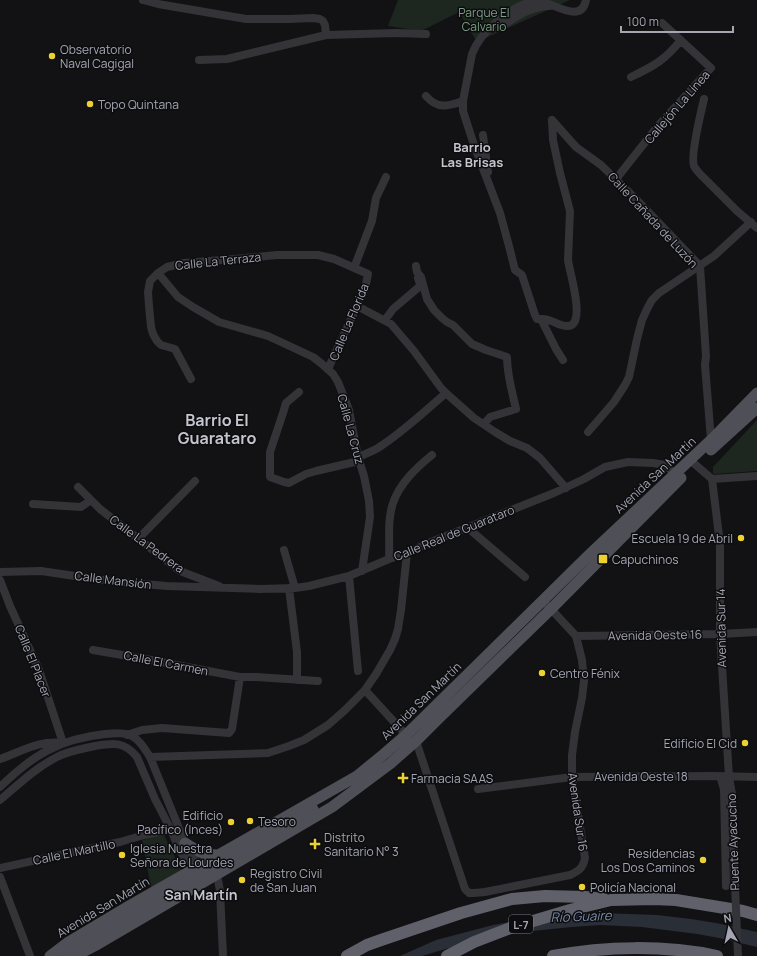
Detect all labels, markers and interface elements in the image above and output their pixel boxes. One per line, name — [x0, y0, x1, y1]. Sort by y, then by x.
park label: Parque El Calvario — [458, 4, 510, 35]
scale bar — [621, 8, 733, 34]
text: 100 m — [627, 13, 659, 30]
place label: Observatorio Naval Cagigal — [60, 41, 134, 72]
marker: Observatorio Naval Cagigal — [47, 51, 57, 61]
street label: Callejón La Línea — [640, 67, 714, 147]
place label: Topo Quintana — [98, 96, 179, 113]
marker: Topo Quintana — [85, 99, 95, 109]
district label: Barrio Las Brisas — [441, 138, 503, 171]
street label: Calle Cañada de Luzón — [604, 168, 702, 272]
street label: Calle La Terraza — [174, 248, 262, 274]
street label: Calle La Florida — [325, 281, 373, 363]
street label: Calle La Cruz — [333, 392, 369, 466]
district label: Barrio El Guarataro — [178, 409, 256, 449]
street label: Avenida San Martín — [611, 433, 699, 517]
street label: Calle Real de Guarataro — [391, 501, 517, 565]
street label: Calle La Pedrera — [106, 511, 188, 577]
place label: Escuela 19 de Abril — [632, 530, 733, 547]
marker: Escuela 19 de Abril — [736, 533, 746, 543]
place label: Capuchinos — [612, 551, 678, 568]
marker: Capuchinos — [597, 553, 609, 565]
street label: Calle Mansión — [74, 567, 152, 593]
street label: Avenida Sur 14 — [712, 588, 730, 668]
street label: Calle El Placer — [11, 622, 56, 700]
street label: Avenida Oeste 16 — [608, 626, 702, 644]
street label: Calle El Carmen — [122, 646, 210, 680]
street label: Avenida San Martín — [377, 658, 465, 744]
place label: Centro Fénix — [550, 665, 621, 682]
marker: Centro Fénix — [537, 668, 547, 678]
place label: Edificio El Cid — [664, 735, 737, 752]
marker: Edificio El Cid — [740, 738, 750, 748]
street label: Avenida Oeste 18 — [594, 768, 688, 785]
place label: Farmacia SAAS — [411, 770, 493, 787]
street label: Avenida Sur 16 — [564, 772, 592, 852]
marker: Farmacia SAAS — [398, 773, 408, 783]
street label: Puente Ayacucho — [723, 793, 743, 891]
place label: Edificio Pacífico (Inces) — [137, 807, 223, 838]
place label: Tesoro — [258, 813, 296, 830]
marker: Tesoro — [245, 816, 255, 826]
marker: Edificio Pacífico (Inces) — [226, 817, 236, 827]
place label: Distrito Sanitario N° 3 — [324, 829, 399, 860]
street label: Calle El Martillo — [31, 835, 117, 869]
marker: Distrito Sanitario N° 3 — [309, 838, 321, 850]
place label: Iglesia Nuestra Señora de Lourdes — [130, 840, 233, 871]
place label: Residencias Los Dos Caminos — [601, 845, 695, 876]
marker: Iglesia Nuestra Señora de Lourdes — [117, 850, 127, 860]
marker: Residencias Los Dos Caminos — [698, 855, 708, 865]
place label: Registro Civil de San Juan — [250, 865, 322, 896]
street label: Avenida San Martín — [53, 873, 153, 941]
marker: Registro Civil de San Juan — [237, 875, 247, 885]
place label: Policía Nacional — [590, 879, 676, 896]
marker: Policía Nacional — [577, 882, 587, 892]
district label: San Martín — [164, 885, 238, 904]
water label: Río Guaire — [550, 906, 613, 926]
north arrow — [709, 908, 749, 948]
text: N — [722, 910, 733, 926]
road number: L-7 — [509, 915, 533, 933]

